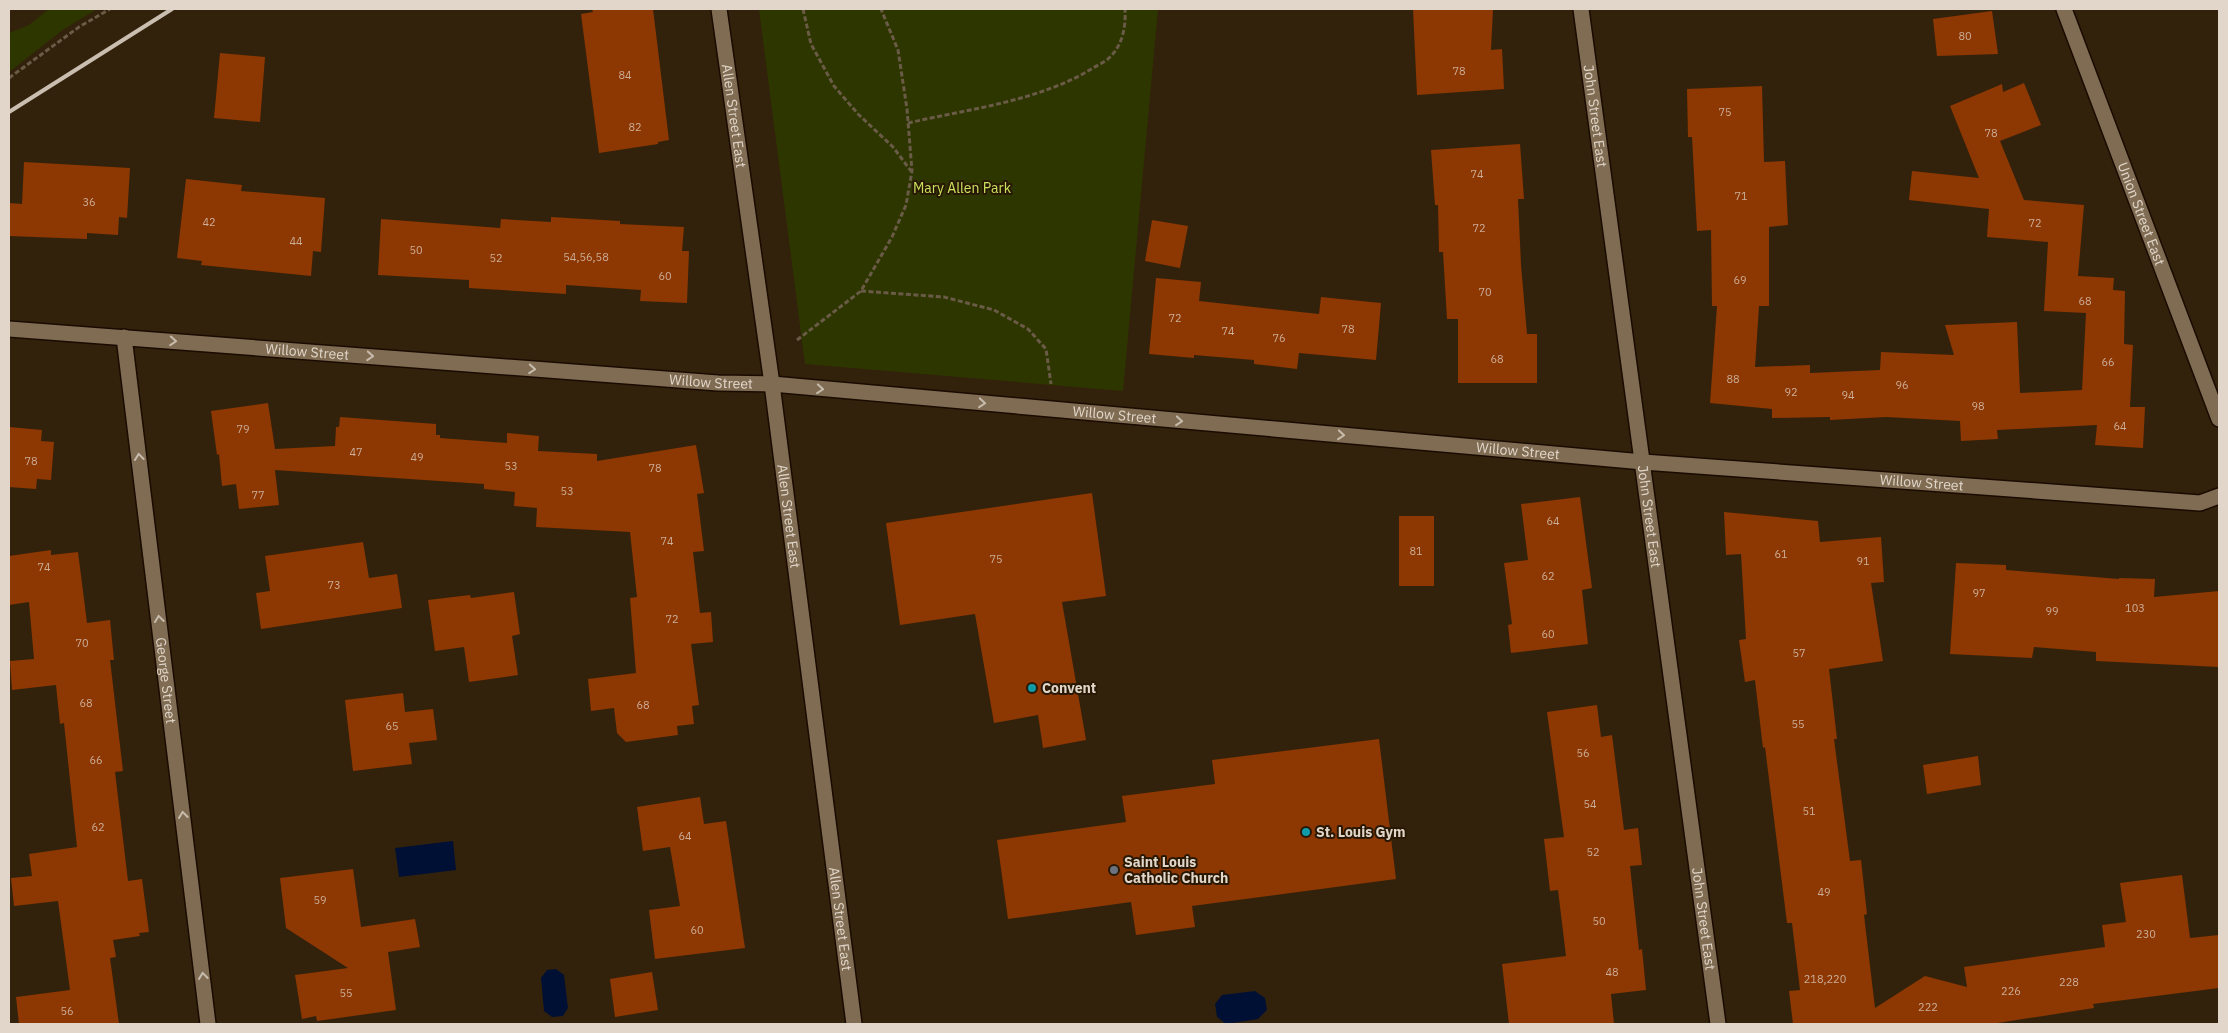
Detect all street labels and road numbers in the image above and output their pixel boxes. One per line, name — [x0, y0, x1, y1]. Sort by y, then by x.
street label: Allen Street East — [718, 63, 750, 169]
street label: John Street East — [1580, 64, 1611, 168]
street label: Union Street East — [2114, 160, 2169, 268]
street label: Willow Street — [265, 340, 350, 364]
street label: Willow Street — [668, 370, 753, 393]
street label: Willow Street — [1072, 402, 1157, 427]
street label: Willow Street — [1475, 438, 1561, 464]
street label: Allen Street East — [773, 463, 805, 569]
street label: John Street East — [1634, 464, 1665, 569]
street label: Willow Street — [1879, 470, 1964, 495]
street label: George Street — [152, 636, 180, 725]
street label: Allen Street East — [825, 866, 856, 972]
street label: John Street East — [1688, 866, 1720, 971]

